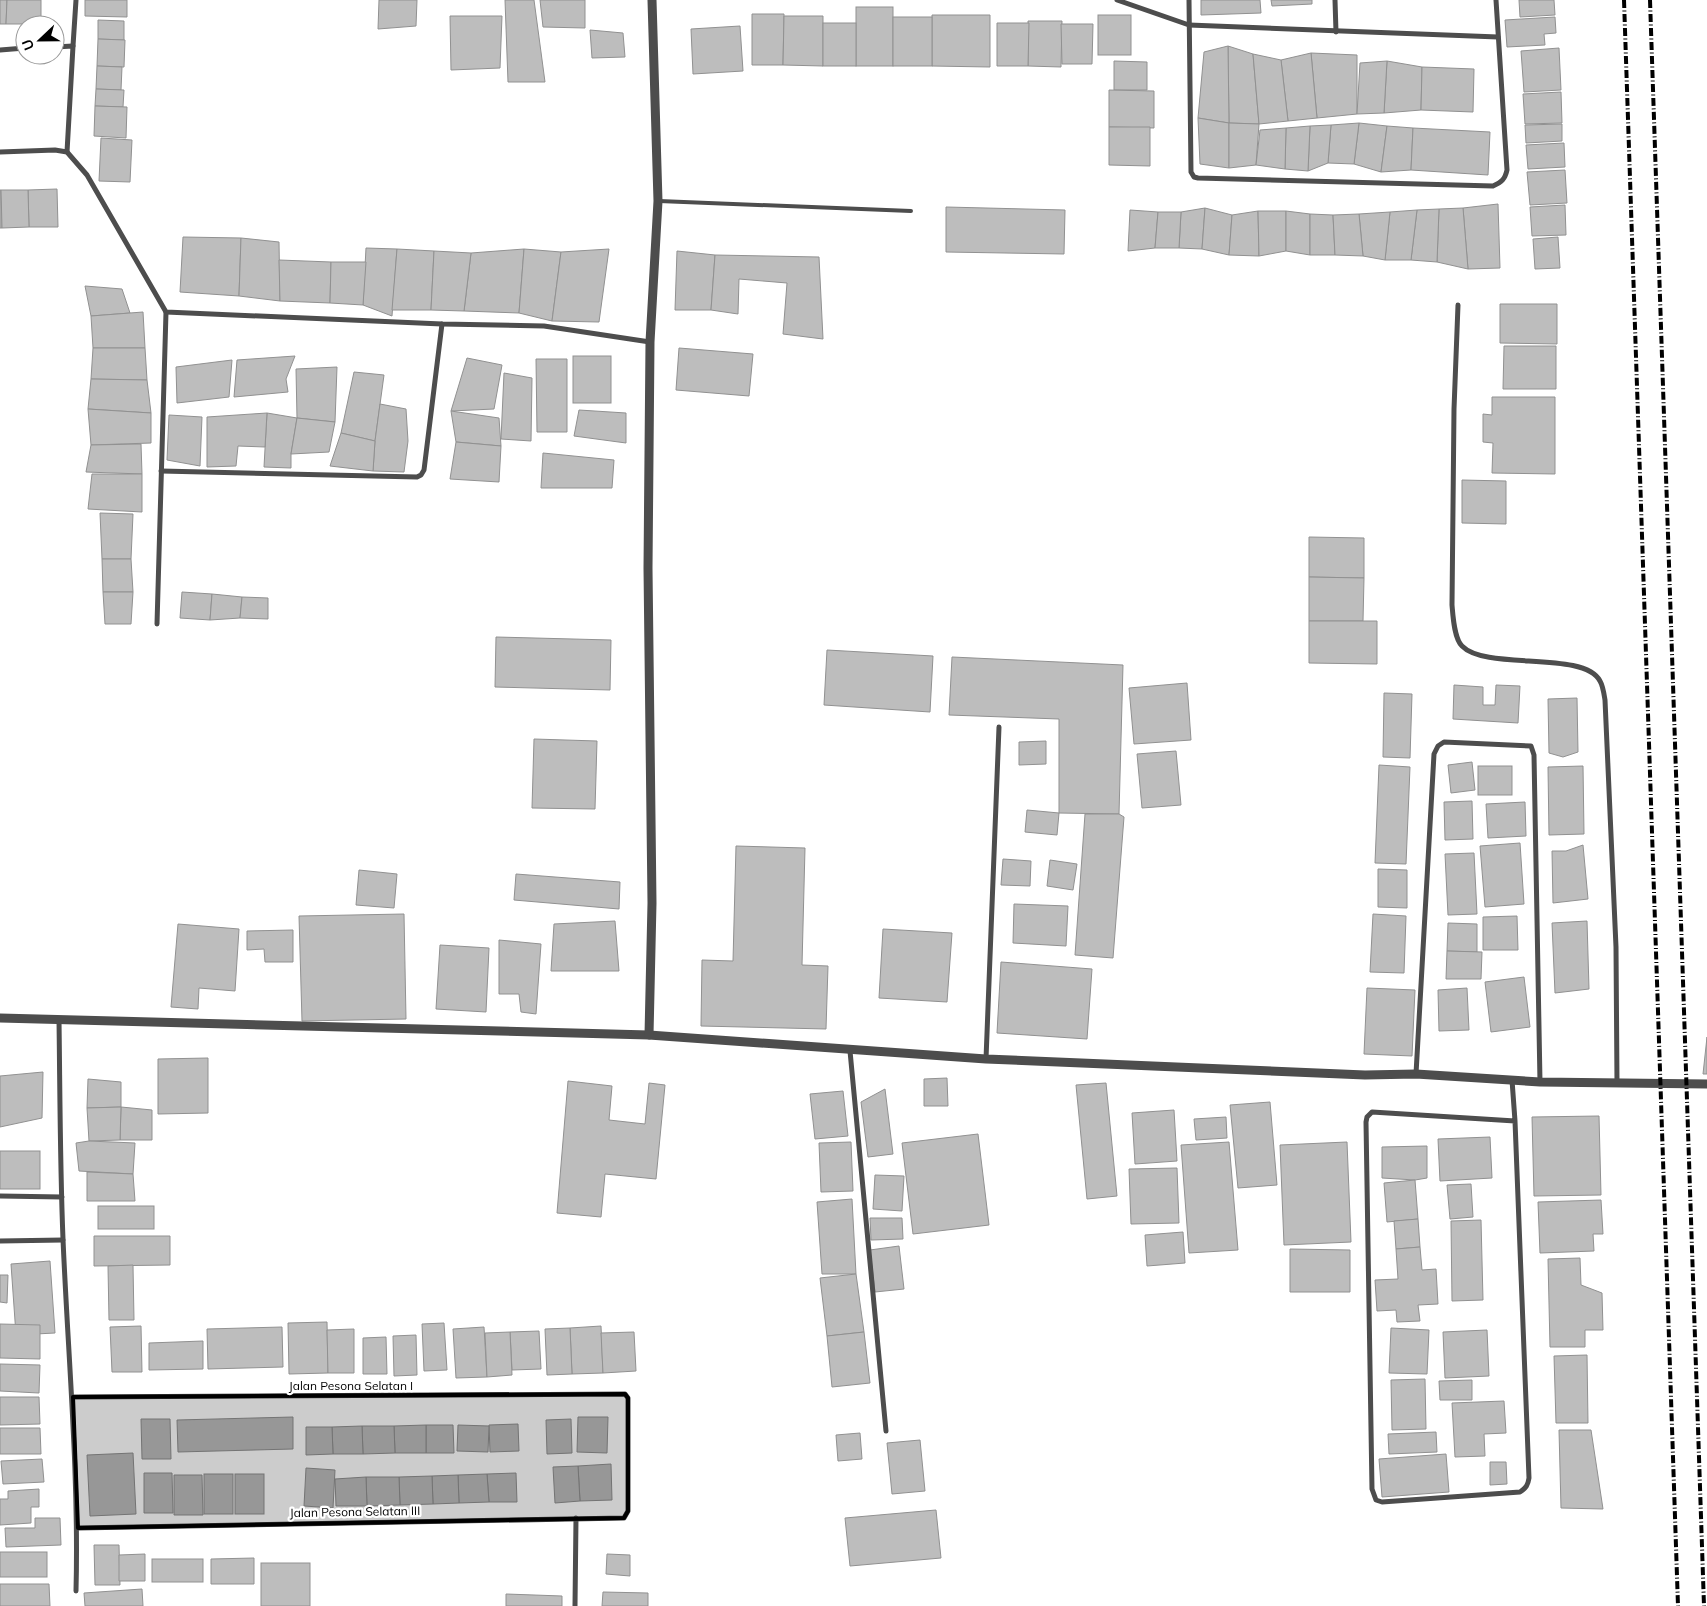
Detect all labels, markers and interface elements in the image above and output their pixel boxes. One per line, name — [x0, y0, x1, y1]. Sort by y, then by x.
north arrow — [15, 15, 65, 65]
text: U — [18, 37, 38, 53]
street label: Jalan Pesona Selatan I — [289, 1378, 413, 1393]
street label: Jalan Pesona Selatan III — [290, 1503, 420, 1520]

